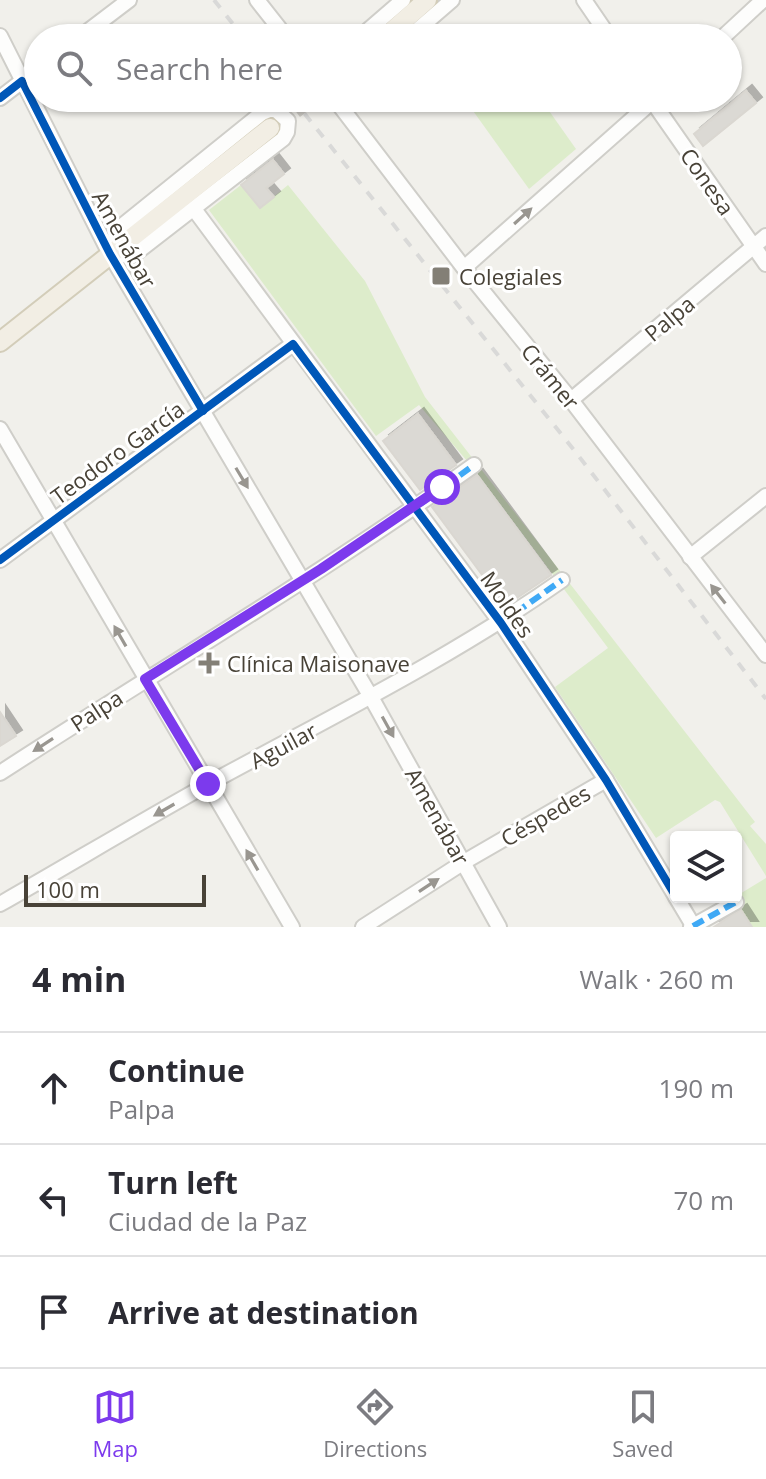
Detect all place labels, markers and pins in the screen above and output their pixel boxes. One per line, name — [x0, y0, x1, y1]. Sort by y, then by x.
place label: Colegiales — [459, 261, 562, 291]
marker: Colegiales — [430, 265, 452, 287]
place label: Clínica Maisonave — [227, 648, 410, 678]
marker: Clínica Maisonave — [198, 652, 220, 674]

